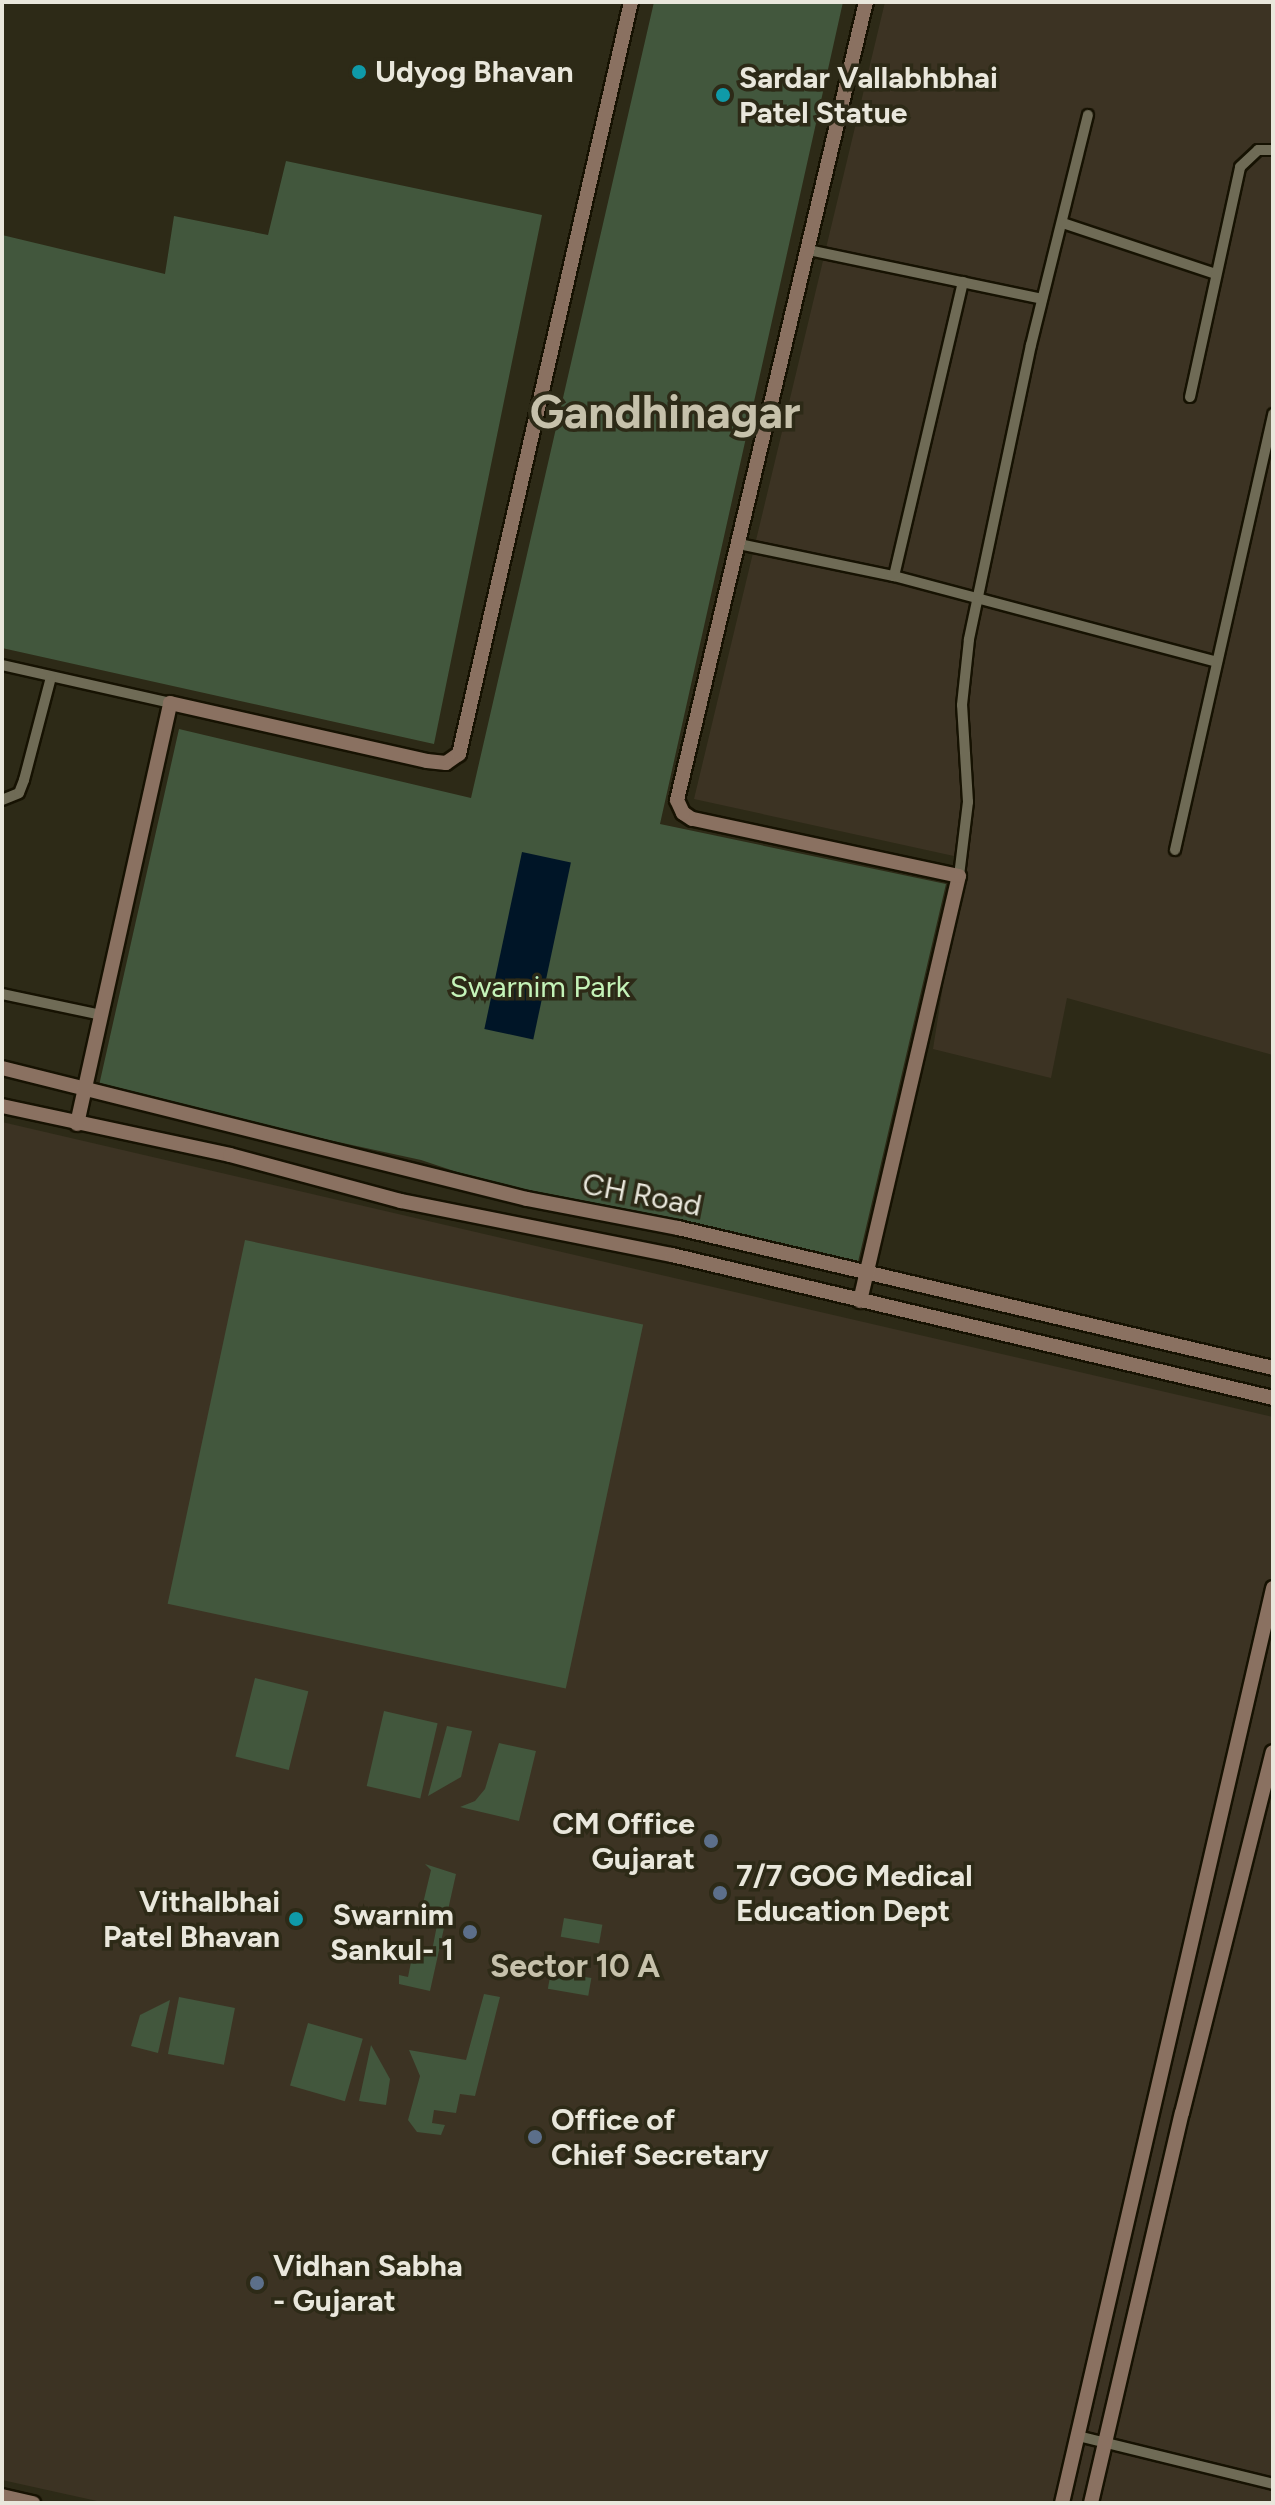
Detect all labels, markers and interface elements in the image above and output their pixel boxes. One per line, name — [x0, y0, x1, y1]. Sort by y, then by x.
place label: Udyog Bhavan — [375, 54, 574, 90]
place label: Sardar Vallabhbhai Patel Statue — [739, 60, 998, 130]
marker: Udyog Bhavan — [350, 63, 368, 81]
marker: Sardar Vallabhbhai Patel Statue — [714, 86, 732, 104]
district label: Gandhinagar — [530, 384, 800, 440]
park label: Swarnim Park — [450, 969, 630, 1005]
street label: CH Road — [579, 1166, 705, 1224]
place label: CM Office Gujarat — [552, 1806, 695, 1876]
marker: CM Office Gujarat — [702, 1832, 720, 1850]
place label: 7/7 GOG Medical Education Dept — [736, 1858, 973, 1928]
place label: Vithalbhai Patel Bhavan — [103, 1884, 280, 1954]
marker: 7/7 GOG Medical Education Dept — [711, 1884, 729, 1902]
place label: Swarnim Sankul- 1 — [330, 1897, 454, 1968]
marker: Vithalbhai Patel Bhavan — [287, 1910, 305, 1928]
marker: Swarnim Sankul- 1 — [461, 1923, 479, 1941]
district label: Sector 10 A — [490, 1947, 660, 1985]
place label: Office of Chief Secretary — [551, 2102, 769, 2172]
marker: Office of Chief Secretary — [526, 2128, 544, 2146]
place label: Vidhan Sabha - Gujarat — [273, 2248, 463, 2318]
marker: Vidhan Sabha - Gujarat — [248, 2274, 266, 2292]

